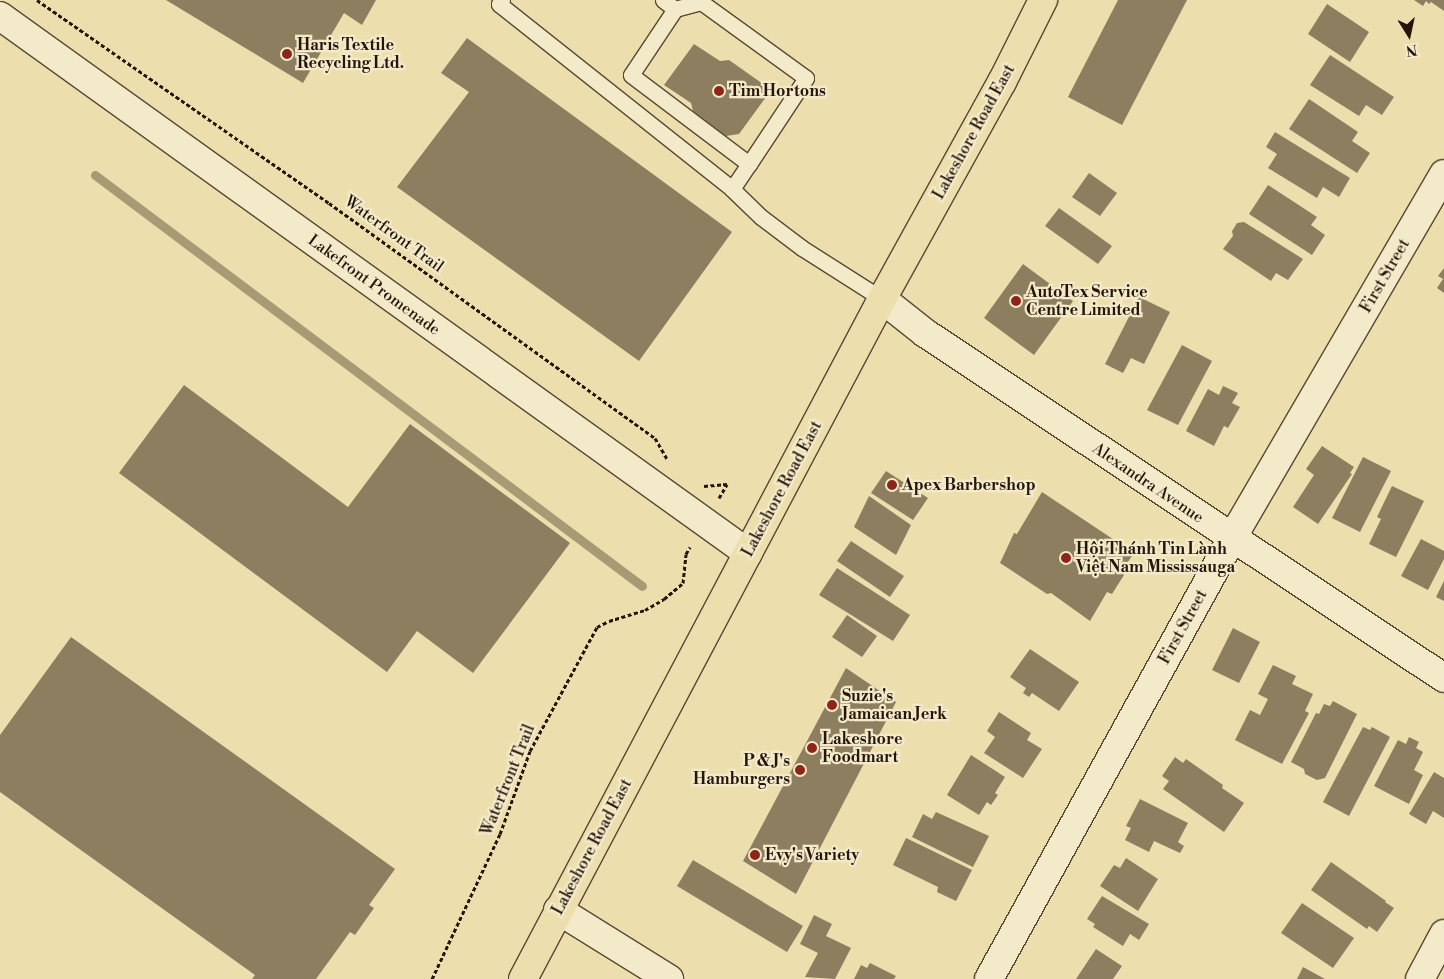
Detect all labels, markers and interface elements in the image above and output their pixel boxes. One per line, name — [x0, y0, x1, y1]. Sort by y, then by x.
north arrow — [1384, 10, 1434, 60]
place label: Haris Textile Recycling Ltd. — [297, 35, 404, 73]
text: N — [1405, 40, 1419, 60]
marker: Haris Textile Recycling Ltd. — [281, 48, 293, 60]
street label: Lakeshore Road East — [929, 61, 1019, 203]
place label: Tim Hortons — [729, 81, 826, 101]
marker: Tim Hortons — [713, 85, 725, 97]
street label: Waterfront Trail — [341, 192, 447, 276]
street label: Lakefront Promenade — [304, 231, 444, 339]
street label: First Street — [1356, 236, 1414, 316]
place label: AutoTex Service Centre Limited — [1026, 282, 1148, 320]
marker: AutoTex Service Centre Limited — [1010, 295, 1022, 307]
street label: Lakeshore Road East — [738, 418, 826, 560]
street label: Alexandra Avenue — [1089, 439, 1207, 527]
place label: Apex Barbershop — [902, 475, 1036, 495]
marker: Apex Barbershop — [886, 479, 898, 491]
place label: Hội Thánh Tin Lành Việt Nam Mississauga — [1076, 539, 1235, 577]
marker: Hội Thánh Tin Lành Việt Nam Mississauga — [1060, 552, 1072, 564]
street label: First Street — [1155, 586, 1211, 668]
place label: Suzie's Jamaican Jerk — [842, 686, 947, 724]
marker: Suzie's Jamaican Jerk — [826, 699, 838, 711]
street label: Waterfront Trail — [477, 722, 539, 838]
place label: Lakeshore Foodmart — [822, 729, 903, 767]
marker: Lakeshore Foodmart — [806, 742, 818, 754]
place label: P & J's Hamburgers — [693, 751, 790, 789]
marker: P & J's Hamburgers — [794, 764, 806, 776]
street label: Lakeshore Road East — [548, 776, 636, 918]
place label: Evy's Variety — [765, 845, 859, 865]
marker: Evy's Variety — [749, 849, 761, 861]

